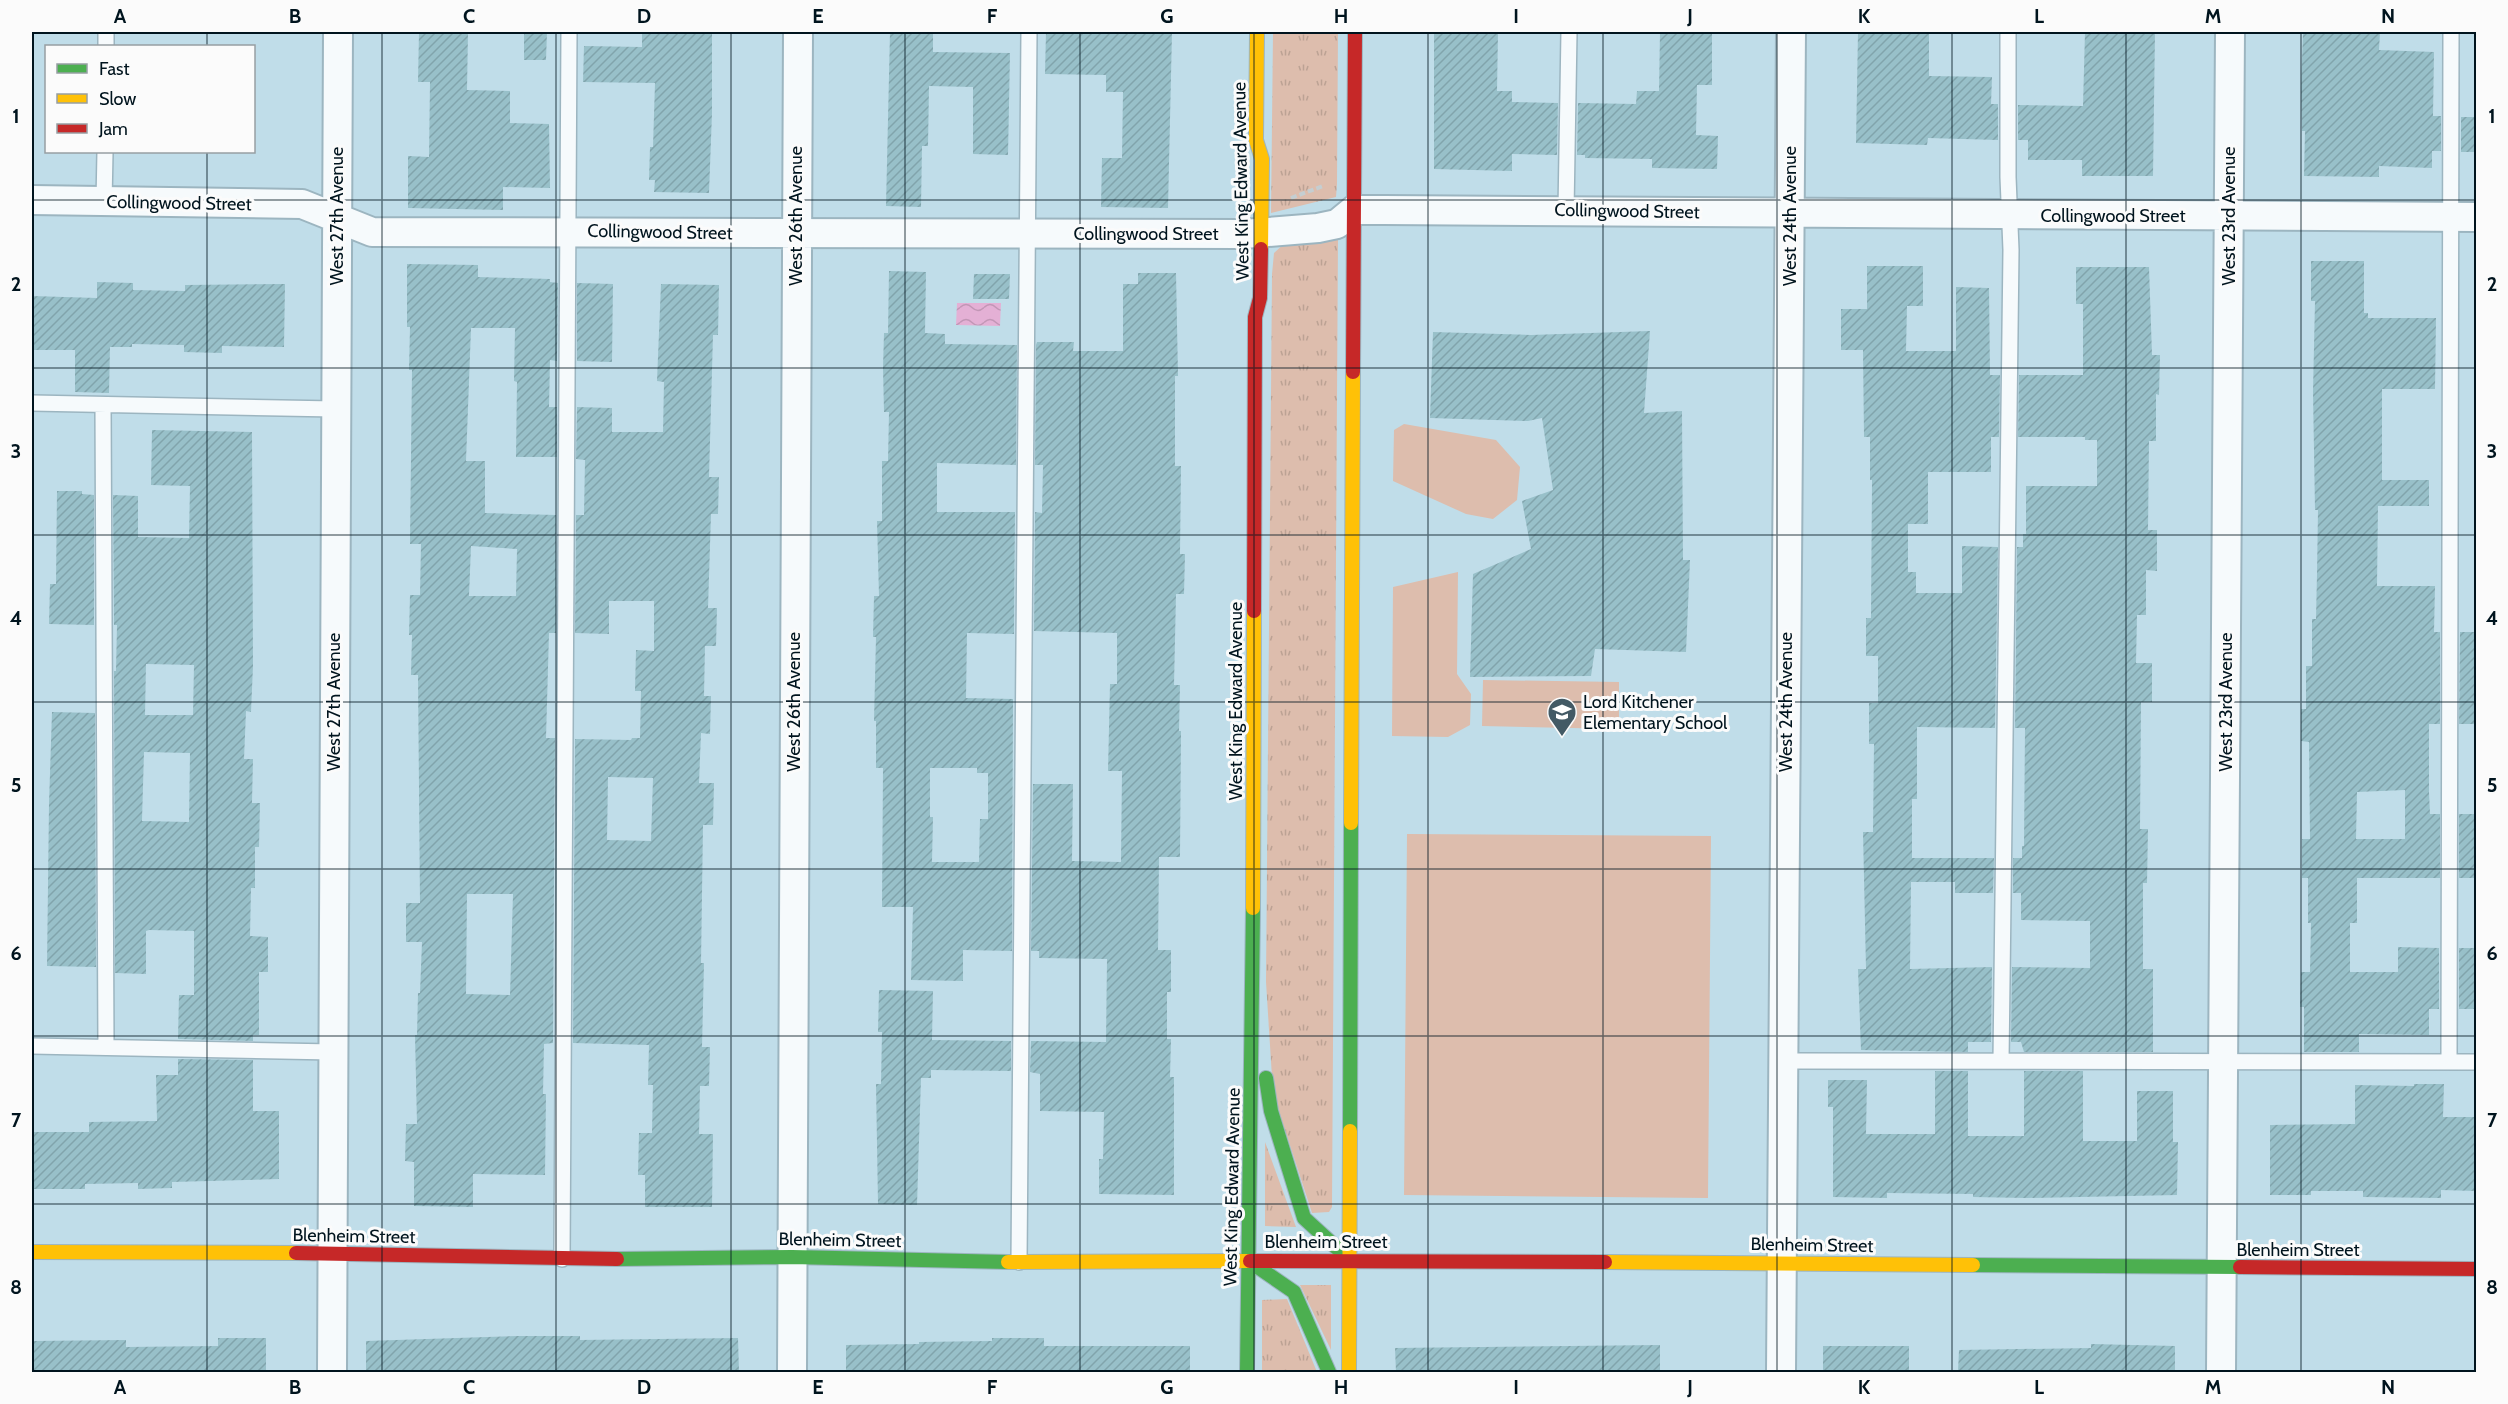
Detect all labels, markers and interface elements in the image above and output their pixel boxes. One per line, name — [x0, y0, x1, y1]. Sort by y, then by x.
text: A — [114, 4, 127, 28]
text: B — [289, 4, 301, 28]
text: C — [463, 4, 475, 28]
text: D — [637, 4, 651, 28]
text: E — [812, 4, 824, 28]
text: F — [987, 4, 998, 28]
text: G — [1160, 4, 1174, 28]
text: H — [1334, 4, 1348, 28]
text: I — [1513, 4, 1519, 28]
text: J — [1686, 4, 1693, 28]
text: K — [1858, 4, 1871, 28]
text: L — [2034, 4, 2044, 28]
text: M — [2205, 4, 2221, 28]
text: N — [2381, 4, 2395, 28]
legend — [45, 45, 255, 153]
text: Fast — [99, 58, 130, 80]
street label: West King Edward Avenue — [1228, 82, 1254, 280]
text: Slow — [99, 88, 136, 110]
text: 1 — [12, 104, 20, 128]
text: 1 — [2488, 104, 2496, 128]
text: Jam — [98, 118, 128, 140]
street label: West 26th Avenue — [785, 146, 807, 286]
street label: West 24th Avenue — [1779, 146, 1801, 286]
street label: West 27th Avenue — [326, 147, 348, 285]
street label: West 23rd Avenue — [2218, 147, 2240, 285]
street label: Collingwood Street — [106, 191, 252, 215]
street label: Collingwood Street — [1554, 199, 1700, 223]
street label: Collingwood Street — [2040, 205, 2186, 227]
street label: Collingwood Street — [587, 220, 733, 244]
street label: Collingwood Street — [1073, 223, 1219, 245]
text: 2 — [11, 272, 21, 296]
text: 2 — [2487, 272, 2497, 296]
text: 3 — [11, 439, 21, 463]
text: 3 — [2487, 439, 2497, 463]
street label: West King Edward Avenue — [1225, 602, 1247, 800]
text: 4 — [10, 606, 22, 630]
text: 4 — [2486, 606, 2498, 630]
street label: West 26th Avenue — [783, 632, 805, 772]
street label: West 24th Avenue — [1775, 632, 1797, 772]
street label: West 27th Avenue — [323, 633, 345, 771]
street label: West 23rd Avenue — [2215, 633, 2237, 771]
place label: Lord Kitchener Elementary School — [1583, 691, 1728, 734]
school or university icon: Lord Kitchener Elementary School — [1546, 696, 1578, 738]
text: 5 — [11, 773, 21, 797]
text: 5 — [2487, 773, 2497, 797]
text: 6 — [10, 941, 22, 965]
text: 6 — [2486, 941, 2498, 965]
street label: West King Edward Avenue — [1219, 1088, 1245, 1286]
text: 7 — [11, 1108, 22, 1132]
text: 7 — [2487, 1108, 2498, 1132]
street label: Blenheim Street — [292, 1224, 416, 1248]
street label: Blenheim Street — [778, 1228, 902, 1252]
street label: Blenheim Street — [1265, 1231, 1387, 1253]
street label: Blenheim Street — [1750, 1233, 1874, 1257]
street label: Blenheim Street — [2237, 1239, 2359, 1261]
text: 8 — [10, 1275, 22, 1299]
text: 8 — [2486, 1275, 2498, 1299]
text: A — [114, 1375, 127, 1399]
text: B — [289, 1375, 301, 1399]
text: C — [463, 1375, 475, 1399]
text: D — [637, 1375, 651, 1399]
text: E — [812, 1375, 824, 1399]
text: F — [987, 1375, 998, 1399]
text: G — [1160, 1375, 1174, 1399]
text: H — [1334, 1375, 1348, 1399]
text: I — [1513, 1375, 1519, 1399]
text: J — [1686, 1375, 1693, 1399]
text: K — [1858, 1375, 1871, 1399]
text: L — [2034, 1375, 2044, 1399]
text: M — [2205, 1375, 2221, 1399]
text: N — [2381, 1375, 2395, 1399]

